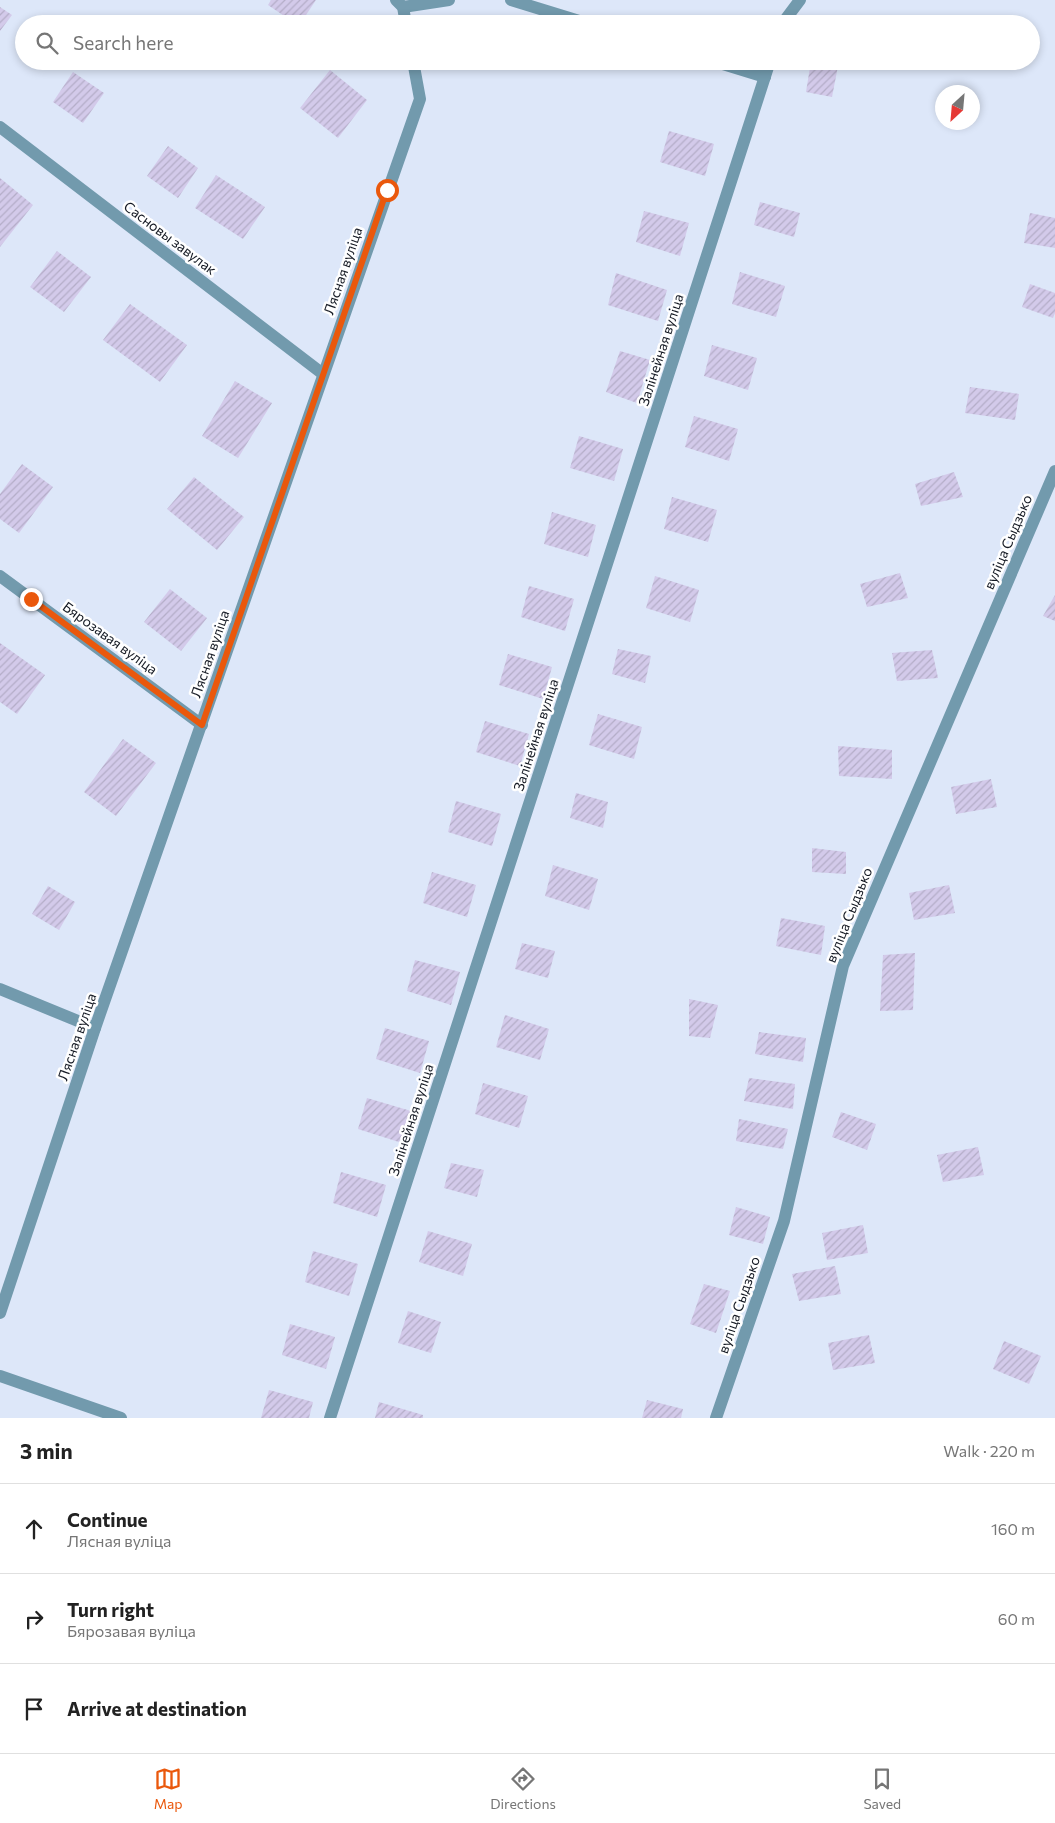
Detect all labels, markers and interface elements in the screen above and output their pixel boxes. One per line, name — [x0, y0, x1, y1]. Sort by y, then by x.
search box — [15, 15, 1040, 70]
icon: search — [33, 29, 61, 57]
text: Search here — [73, 31, 173, 54]
north arrow — [935, 85, 980, 130]
route start — [376, 179, 399, 202]
street label: Сасновы завулак — [121, 197, 220, 278]
street label: Лясная вуліца — [320, 225, 365, 317]
street label: Залінейная вуліца — [634, 292, 687, 408]
street label: вуліца Сыдзько — [980, 492, 1035, 592]
route end — [20, 588, 43, 611]
street label: Бярозавая вуліца — [60, 598, 161, 678]
street label: Лясная вуліца — [187, 608, 232, 700]
street label: Залінейная вуліца — [509, 677, 562, 793]
street label: вуліца Сыдзько — [822, 865, 875, 965]
street label: Лясная вуліца — [54, 991, 99, 1083]
street label: Залінейная вуліца — [384, 1062, 437, 1178]
street label: вуліца Сыдзько — [714, 1254, 763, 1356]
text: 3 min — [20, 1438, 73, 1463]
text: Walk · 220 m — [943, 1441, 1035, 1460]
text: Continue — [67, 1508, 147, 1531]
icon: ahead — [20, 1515, 48, 1543]
text: 160 m — [991, 1519, 1035, 1538]
text: Лясная вуліца — [67, 1531, 171, 1550]
text: Turn right — [67, 1598, 154, 1621]
icon: right — [20, 1605, 48, 1633]
text: 60 m — [998, 1609, 1035, 1628]
text: Бярозавая вуліца — [67, 1621, 196, 1640]
icon: arrive — [20, 1695, 48, 1723]
text: Arrive at destination — [67, 1697, 247, 1720]
tab: Map — [154, 1765, 183, 1812]
tab: Directions — [490, 1765, 556, 1812]
tab: Saved — [863, 1765, 901, 1812]

